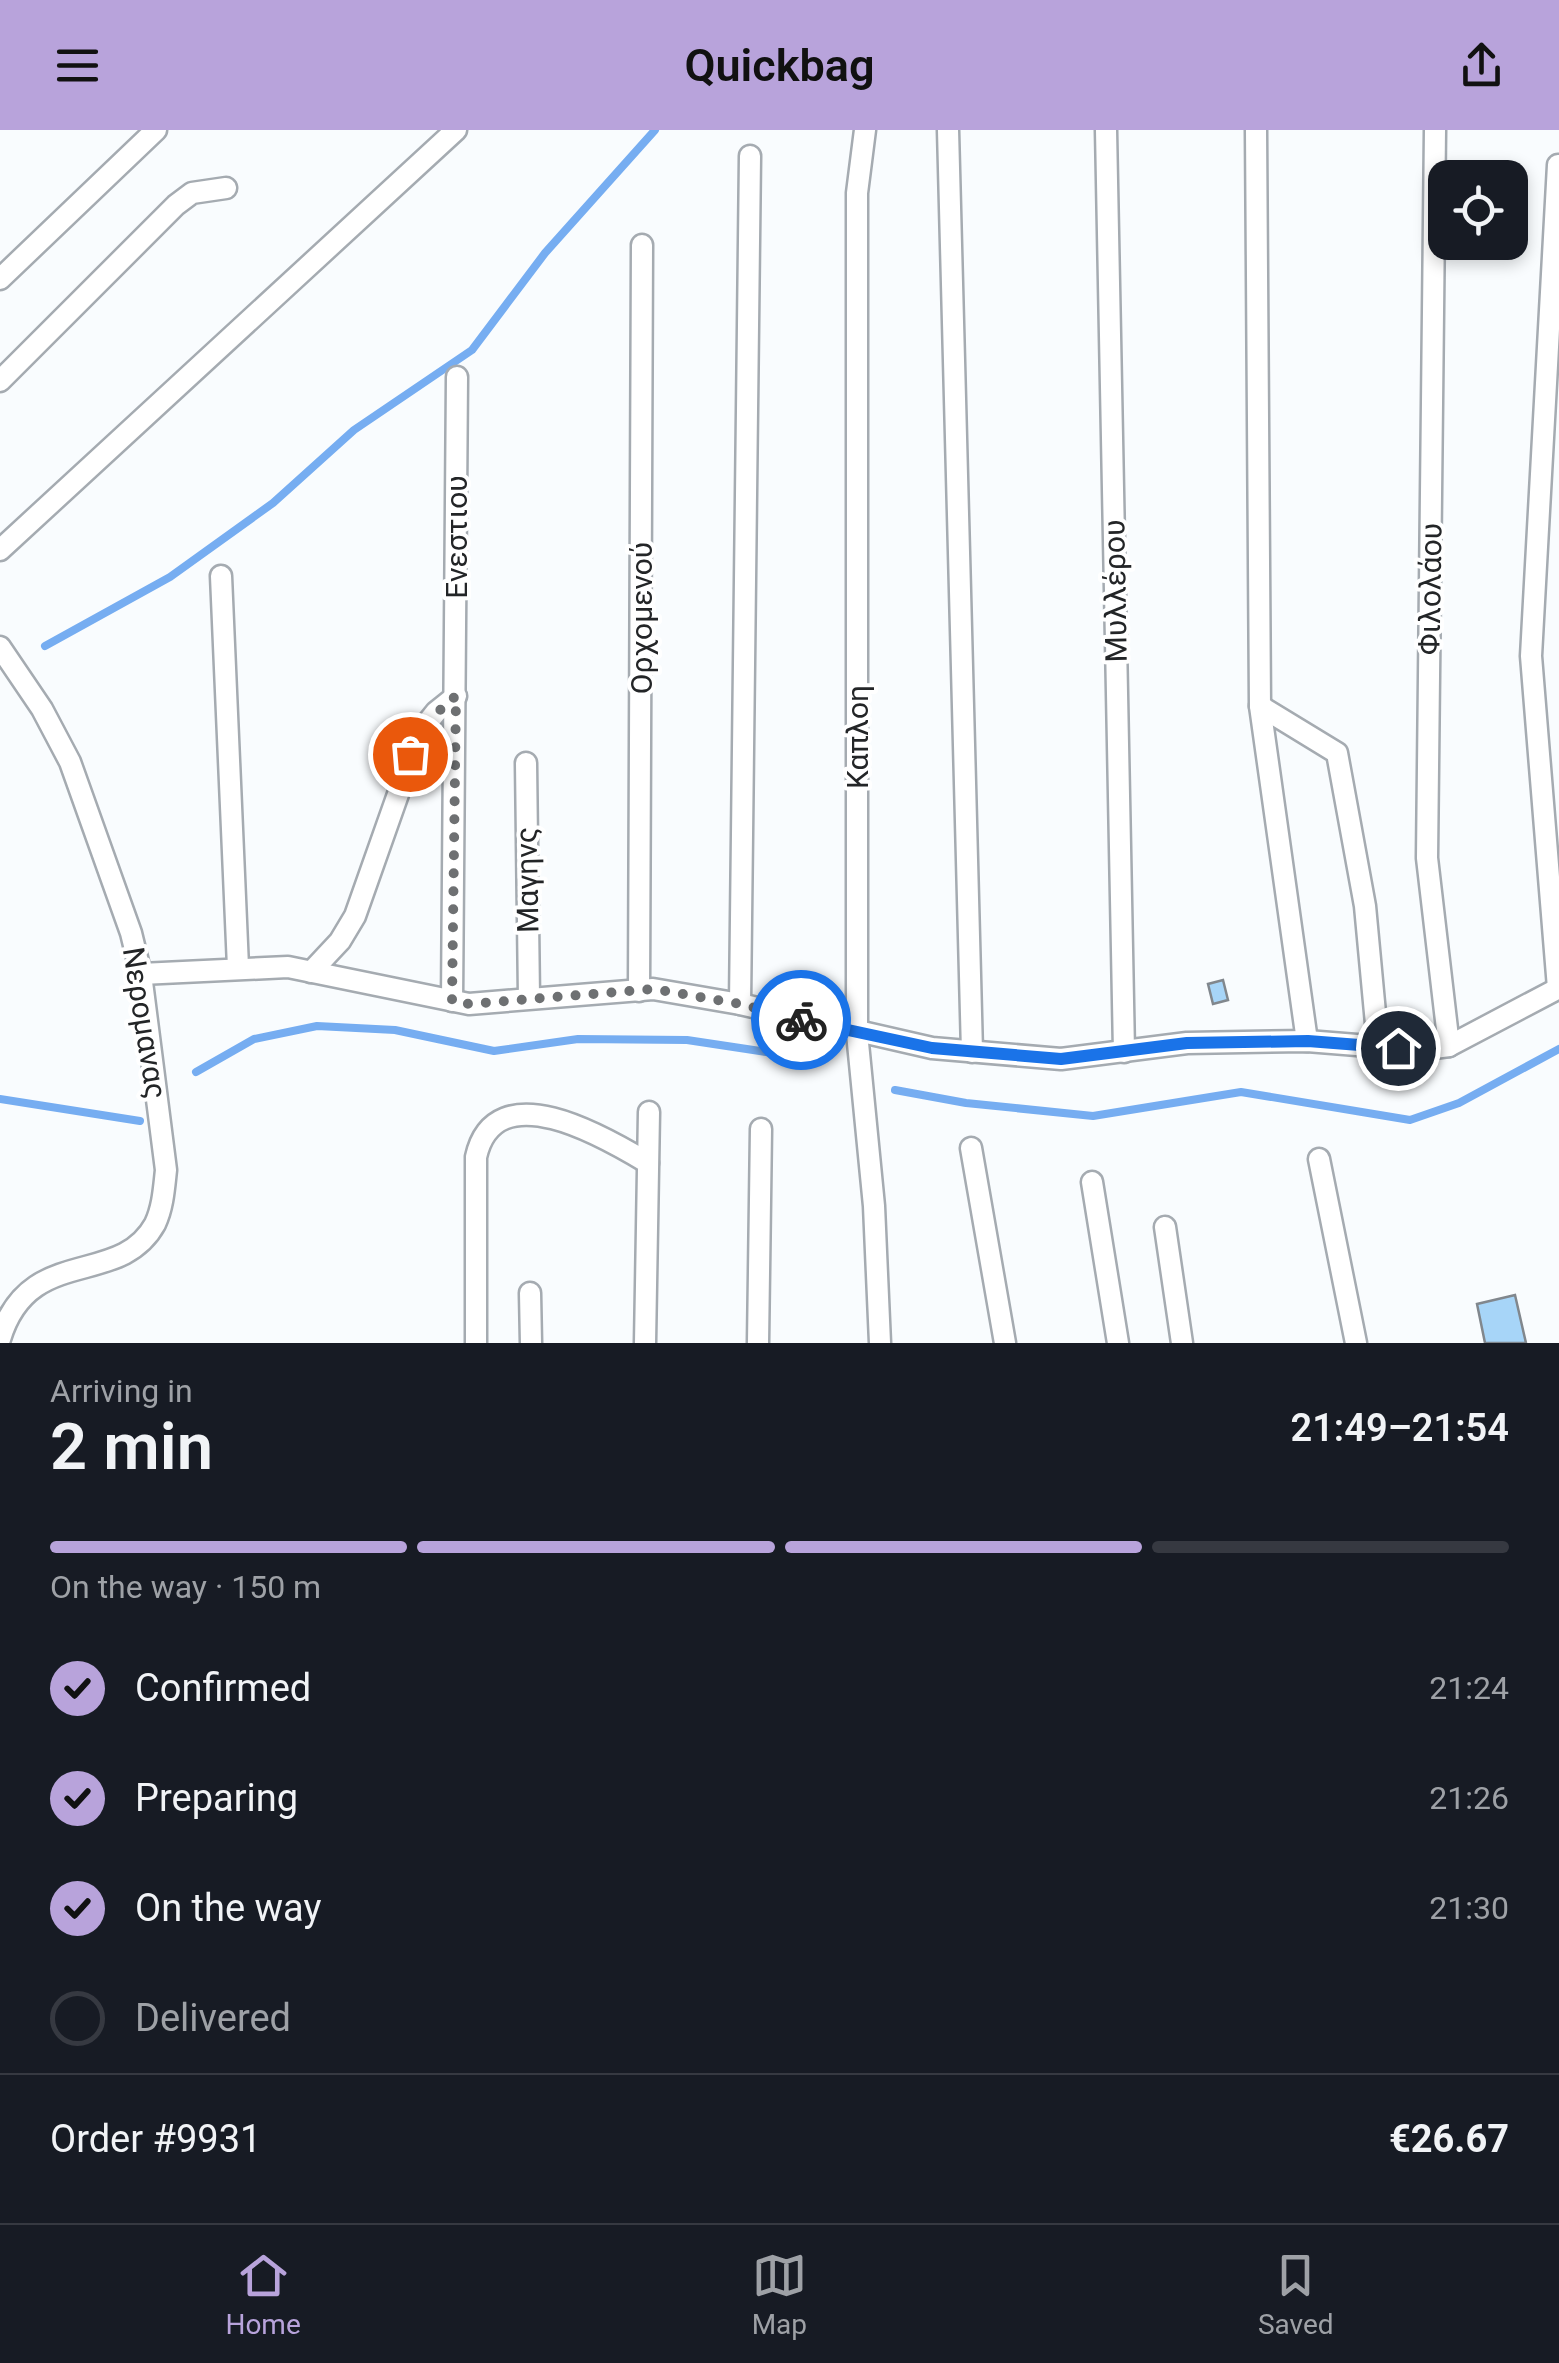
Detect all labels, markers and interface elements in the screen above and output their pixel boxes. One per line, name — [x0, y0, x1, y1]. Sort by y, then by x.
icon: menu — [50, 38, 105, 93]
icon: share — [1454, 38, 1509, 93]
text: Quickbag — [684, 39, 875, 92]
map controls — [1428, 160, 1528, 260]
button: locate — [1428, 160, 1528, 260]
street label: Ενεστιου — [439, 475, 474, 599]
street label: Μυλλέρου — [1096, 519, 1134, 663]
street label: Φιλολάου — [1411, 523, 1449, 655]
street label: Ορχομενού — [624, 542, 659, 694]
street label: Καπλοη — [840, 685, 875, 789]
pin — [368, 712, 453, 797]
icon: bag — [383, 727, 438, 782]
street label: Μαγηνς — [509, 827, 545, 933]
street label: Νερομανας — [116, 945, 174, 1101]
courier — [751, 970, 851, 1070]
icon: bike — [774, 993, 829, 1048]
pin — [1356, 1006, 1441, 1091]
icon: home — [1371, 1021, 1426, 1076]
text: Arriving in — [50, 1372, 193, 1410]
text: 21:49–21:54 — [1290, 1406, 1509, 1450]
text: 2 min — [50, 1409, 213, 1485]
text: On the way · 150 m — [50, 1568, 321, 1606]
icon: check — [50, 1661, 105, 1716]
text: Confirmed — [135, 1666, 311, 1710]
text: 21:24 — [1429, 1669, 1509, 1707]
icon: check — [50, 1771, 105, 1826]
text: Preparing — [135, 1776, 298, 1820]
text: 21:26 — [1429, 1779, 1509, 1817]
icon: check — [50, 1881, 105, 1936]
text: On the way — [135, 1886, 321, 1930]
text: 21:30 — [1429, 1889, 1509, 1927]
text: Delivered — [135, 1996, 291, 2040]
text: Order #9931 — [50, 2117, 261, 2161]
text: €26.67 — [1389, 2117, 1509, 2161]
tab: Home — [225, 2248, 301, 2341]
tab: Map — [752, 2248, 807, 2341]
tab: Saved — [1258, 2248, 1334, 2341]

